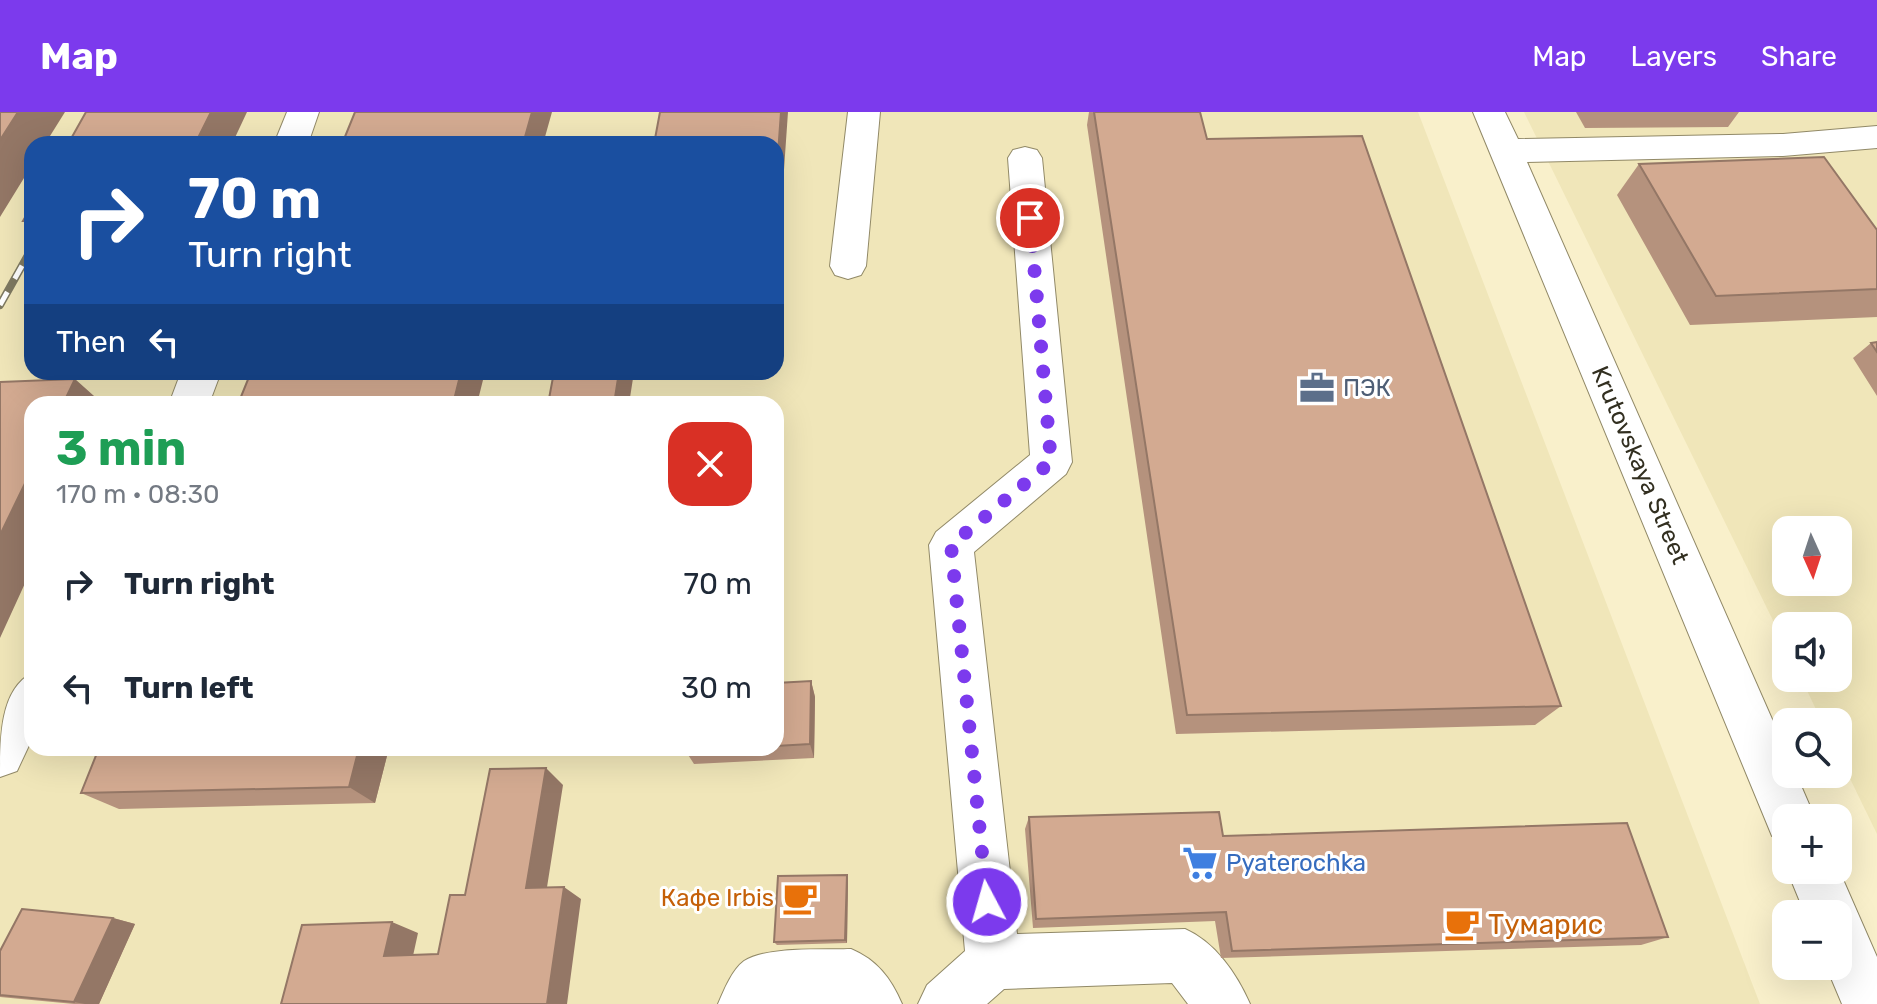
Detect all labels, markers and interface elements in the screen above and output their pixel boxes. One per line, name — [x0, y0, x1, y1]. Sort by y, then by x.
text: Map — [40, 33, 118, 79]
text: Map — [1532, 40, 1587, 73]
text: Layers — [1631, 40, 1717, 73]
text: Share — [1761, 40, 1837, 73]
text: 70 m — [188, 166, 321, 232]
icon: right — [56, 168, 160, 272]
pin — [996, 184, 1064, 252]
icon: arrive — [1008, 196, 1052, 240]
text: Turn right — [188, 233, 352, 276]
icon: left — [142, 320, 186, 364]
text: Then — [56, 324, 126, 360]
street label: Krutovskaya Street — [1586, 362, 1694, 568]
office icon: ПЭК — [1298, 369, 1336, 407]
place label: ПЭК — [1343, 374, 1391, 402]
text: 3 min — [56, 420, 186, 477]
button: close — [668, 422, 752, 506]
text: 170 m · 08:30 — [56, 479, 220, 510]
north arrow — [1772, 516, 1852, 596]
map controls — [1772, 516, 1852, 980]
icon: right — [56, 562, 100, 606]
text: Turn right — [124, 566, 275, 602]
text: 70 m — [684, 566, 752, 602]
button: sound — [1772, 612, 1852, 692]
icon: left — [56, 666, 100, 710]
text: Turn left — [124, 670, 254, 706]
text: 30 m — [681, 670, 752, 706]
button: search — [1772, 708, 1852, 788]
button: + — [1772, 804, 1852, 884]
supermarket icon: Pyaterochka — [1181, 844, 1219, 882]
place label: Pyaterochka — [1226, 849, 1366, 877]
position arrow — [945, 860, 1029, 944]
cafe icon: Кафе Irbis — [781, 879, 819, 917]
place label: Кафе Irbis — [661, 884, 774, 912]
button: − — [1772, 900, 1852, 980]
cafe icon: Тумарис — [1443, 905, 1481, 943]
place label: Тумарис — [1488, 908, 1603, 941]

